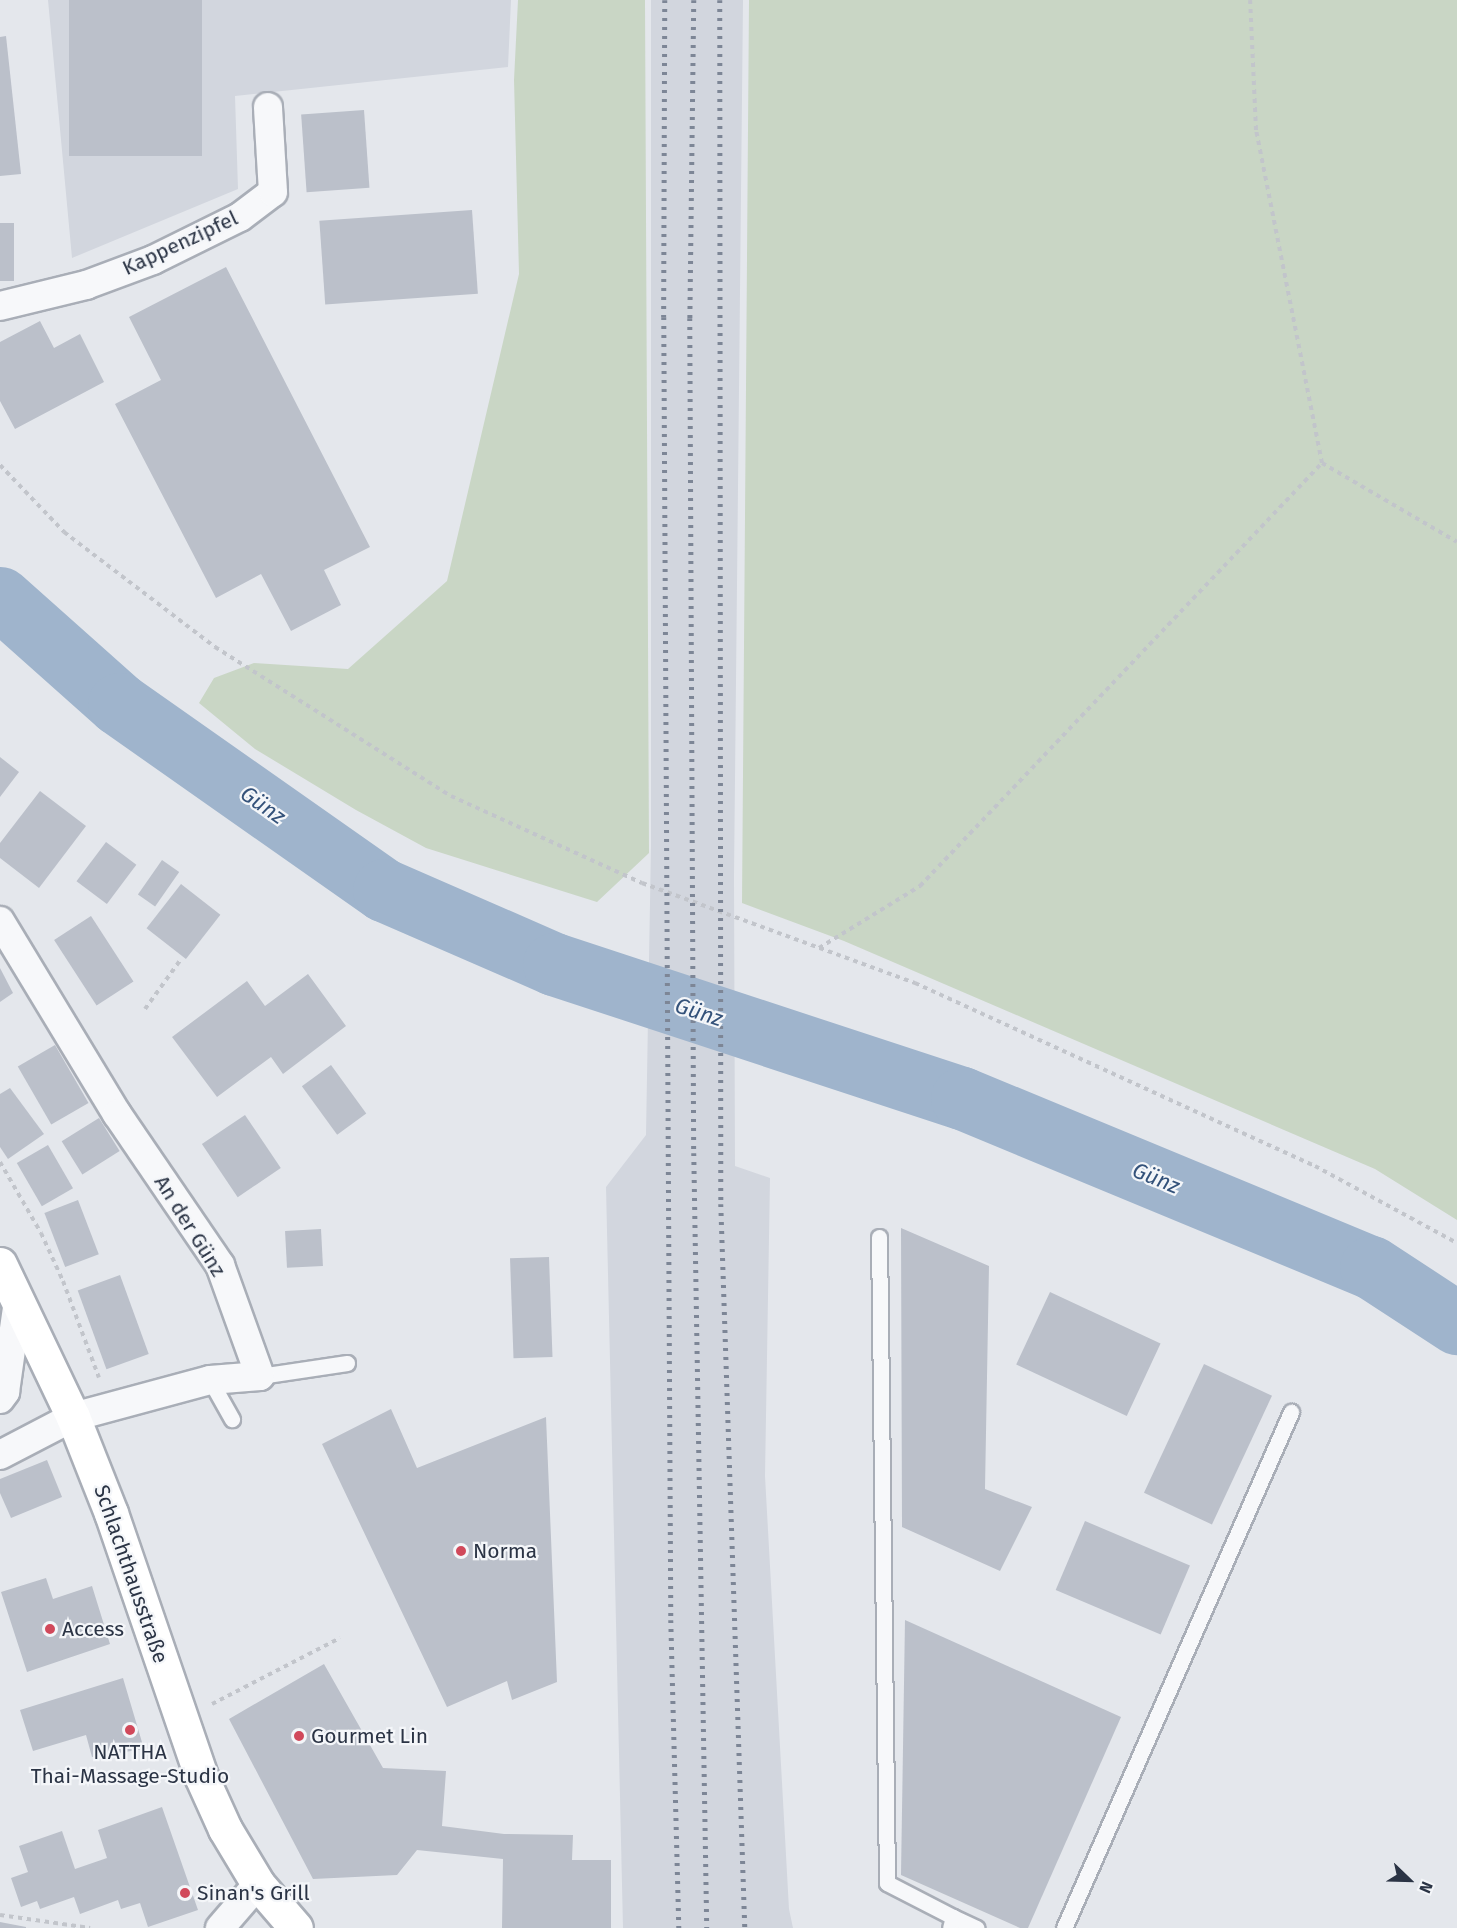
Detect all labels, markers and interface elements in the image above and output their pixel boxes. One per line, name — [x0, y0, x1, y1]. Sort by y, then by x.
street label: Kappenzipfel — [118, 205, 242, 281]
water label: Günz — [235, 780, 291, 830]
water label: Günz — [672, 992, 726, 1032]
water label: Günz — [1128, 1157, 1184, 1199]
street label: An der Günz — [149, 1171, 231, 1281]
street label: Schlachthausstraße — [89, 1482, 173, 1666]
place label: Norma — [473, 1538, 537, 1564]
marker: Norma — [454, 1544, 468, 1558]
place label: Access — [62, 1616, 124, 1642]
marker: Access — [43, 1622, 57, 1636]
marker: NATTHA Thai-Massage-Studio — [123, 1723, 137, 1737]
place label: Gourmet Lin — [311, 1723, 428, 1749]
marker: Gourmet Lin — [292, 1729, 306, 1743]
place label: NATTHA Thai-Massage-Studio — [31, 1739, 229, 1789]
north arrow — [1379, 1850, 1439, 1910]
text: N — [1415, 1879, 1437, 1896]
place label: Sinan's Grill — [197, 1880, 310, 1906]
marker: Sinan's Grill — [178, 1886, 192, 1900]

